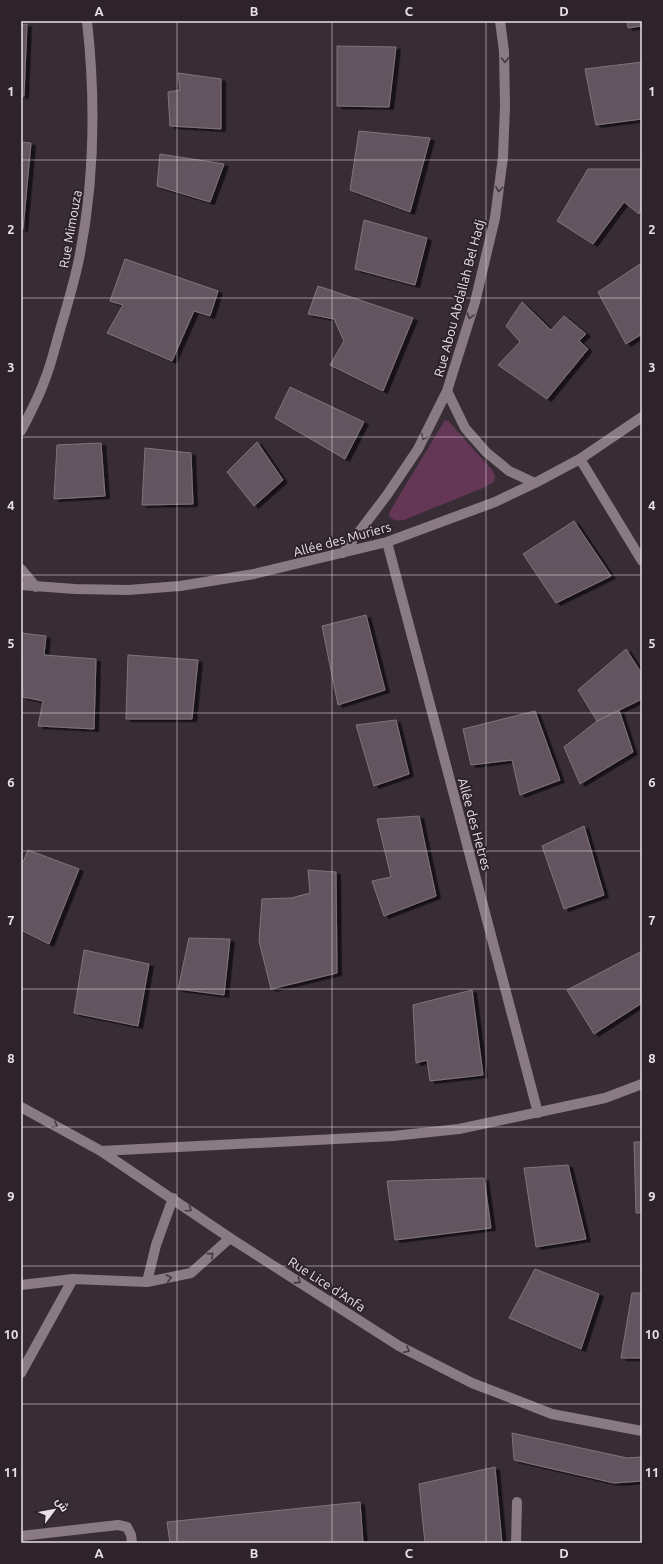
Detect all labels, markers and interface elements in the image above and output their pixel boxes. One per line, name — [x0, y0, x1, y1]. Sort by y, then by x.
text: A — [94, 4, 104, 18]
text: B — [250, 4, 259, 18]
text: C — [405, 4, 414, 18]
text: D — [559, 4, 569, 18]
one-way arrow — [500, 57, 509, 63]
text: 1 — [7, 84, 15, 98]
text: 1 — [648, 84, 656, 98]
one-way arrow — [495, 186, 504, 192]
street label: Rue Mimouza — [56, 189, 84, 269]
street label: Rue Abou Abdallah Bel Hadj — [431, 218, 487, 378]
text: 2 — [7, 222, 15, 236]
text: 2 — [648, 222, 656, 236]
one-way arrow — [466, 312, 475, 319]
text: 3 — [7, 360, 15, 374]
text: 3 — [648, 360, 656, 374]
one-way arrow — [421, 433, 429, 440]
text: 4 — [7, 498, 15, 512]
text: 4 — [648, 498, 656, 512]
street label: Allée des Muriers — [292, 519, 393, 559]
text: 5 — [7, 636, 15, 650]
text: 5 — [648, 636, 656, 650]
text: 6 — [7, 775, 15, 789]
text: 6 — [648, 775, 656, 789]
street label: Allêe des Hetres — [456, 776, 494, 872]
text: 7 — [7, 913, 15, 927]
text: 7 — [648, 913, 656, 927]
text: 8 — [7, 1051, 15, 1065]
text: 8 — [648, 1051, 656, 1065]
one-way arrow — [51, 1121, 58, 1128]
text: 9 — [7, 1189, 15, 1203]
text: 9 — [648, 1189, 656, 1203]
one-way arrow — [185, 1204, 192, 1212]
one-way arrow — [206, 1253, 213, 1260]
street label: Rue Lice d'Anfa — [286, 1254, 368, 1314]
one-way arrow — [166, 1274, 172, 1282]
one-way arrow — [293, 1276, 300, 1283]
text: 10 — [4, 1327, 18, 1341]
text: 10 — [645, 1327, 659, 1341]
one-way arrow — [403, 1345, 411, 1353]
text: 11 — [4, 1465, 18, 1479]
text: 11 — [645, 1465, 659, 1479]
north arrow — [34, 1490, 74, 1530]
text: ش — [53, 1496, 71, 1514]
text: A — [94, 1546, 104, 1560]
text: B — [250, 1546, 259, 1560]
text: C — [405, 1546, 414, 1560]
text: D — [559, 1546, 569, 1560]

